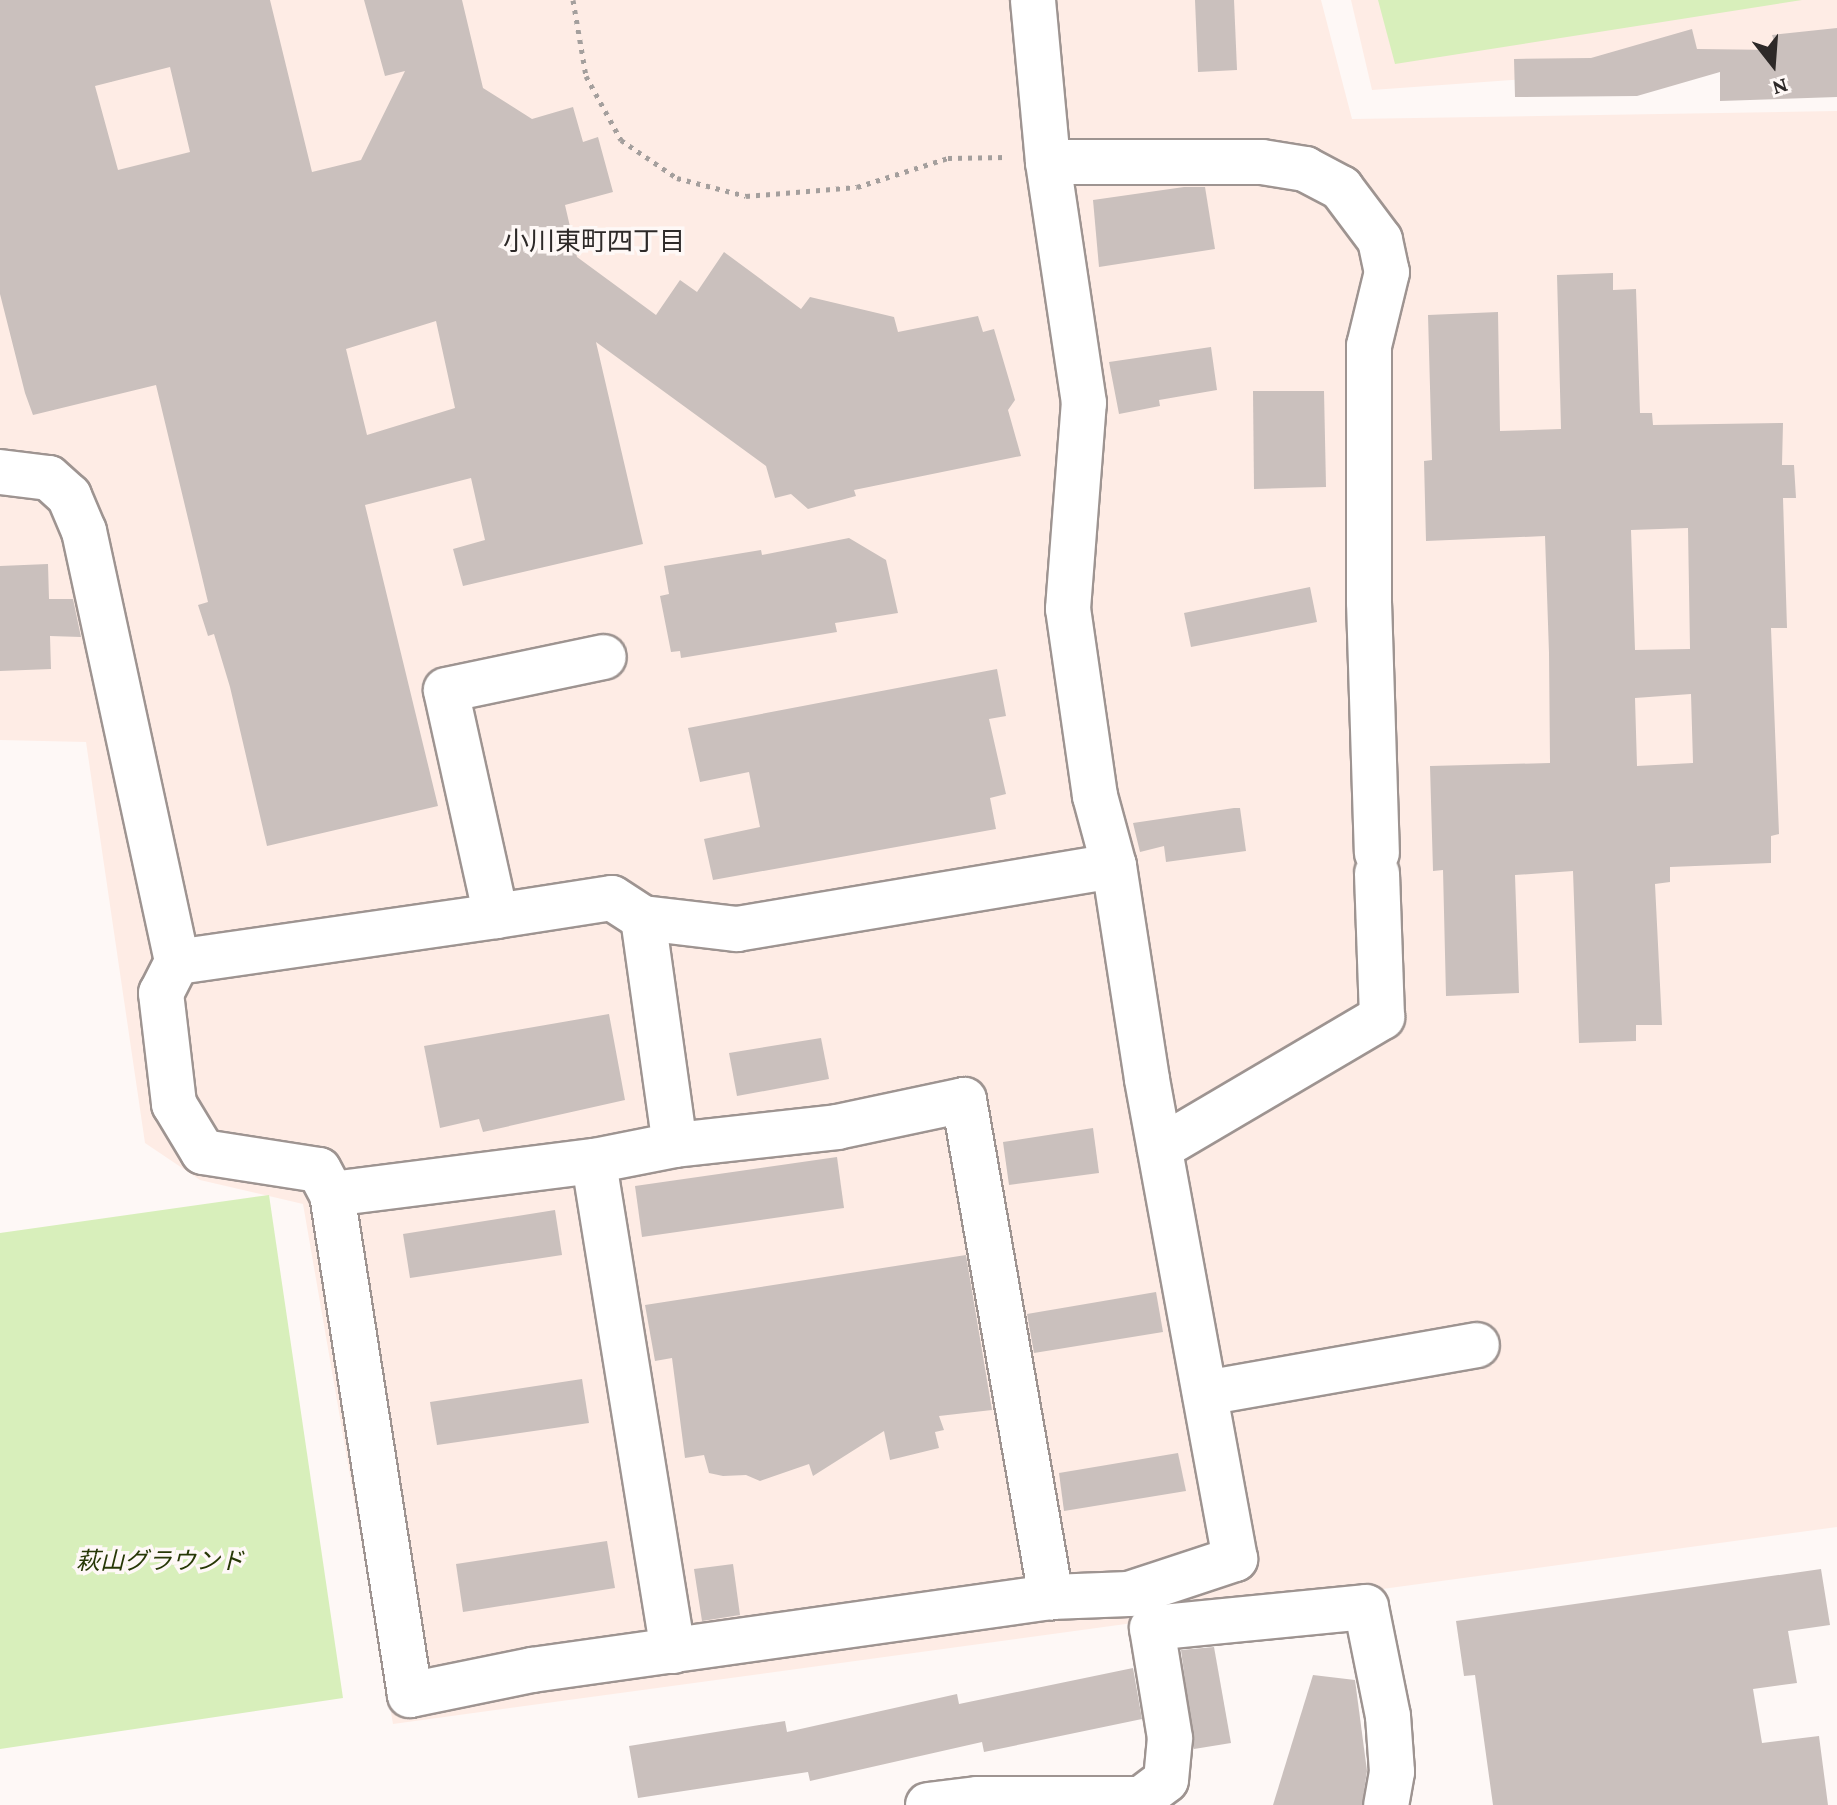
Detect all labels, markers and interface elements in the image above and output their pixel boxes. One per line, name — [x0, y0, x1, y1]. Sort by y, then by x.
north arrow — [1733, 24, 1813, 104]
text: N — [1769, 73, 1791, 102]
district label: 小川東町四丁目 — [503, 226, 685, 258]
park label: 萩山グラウンド — [76, 1547, 244, 1575]

